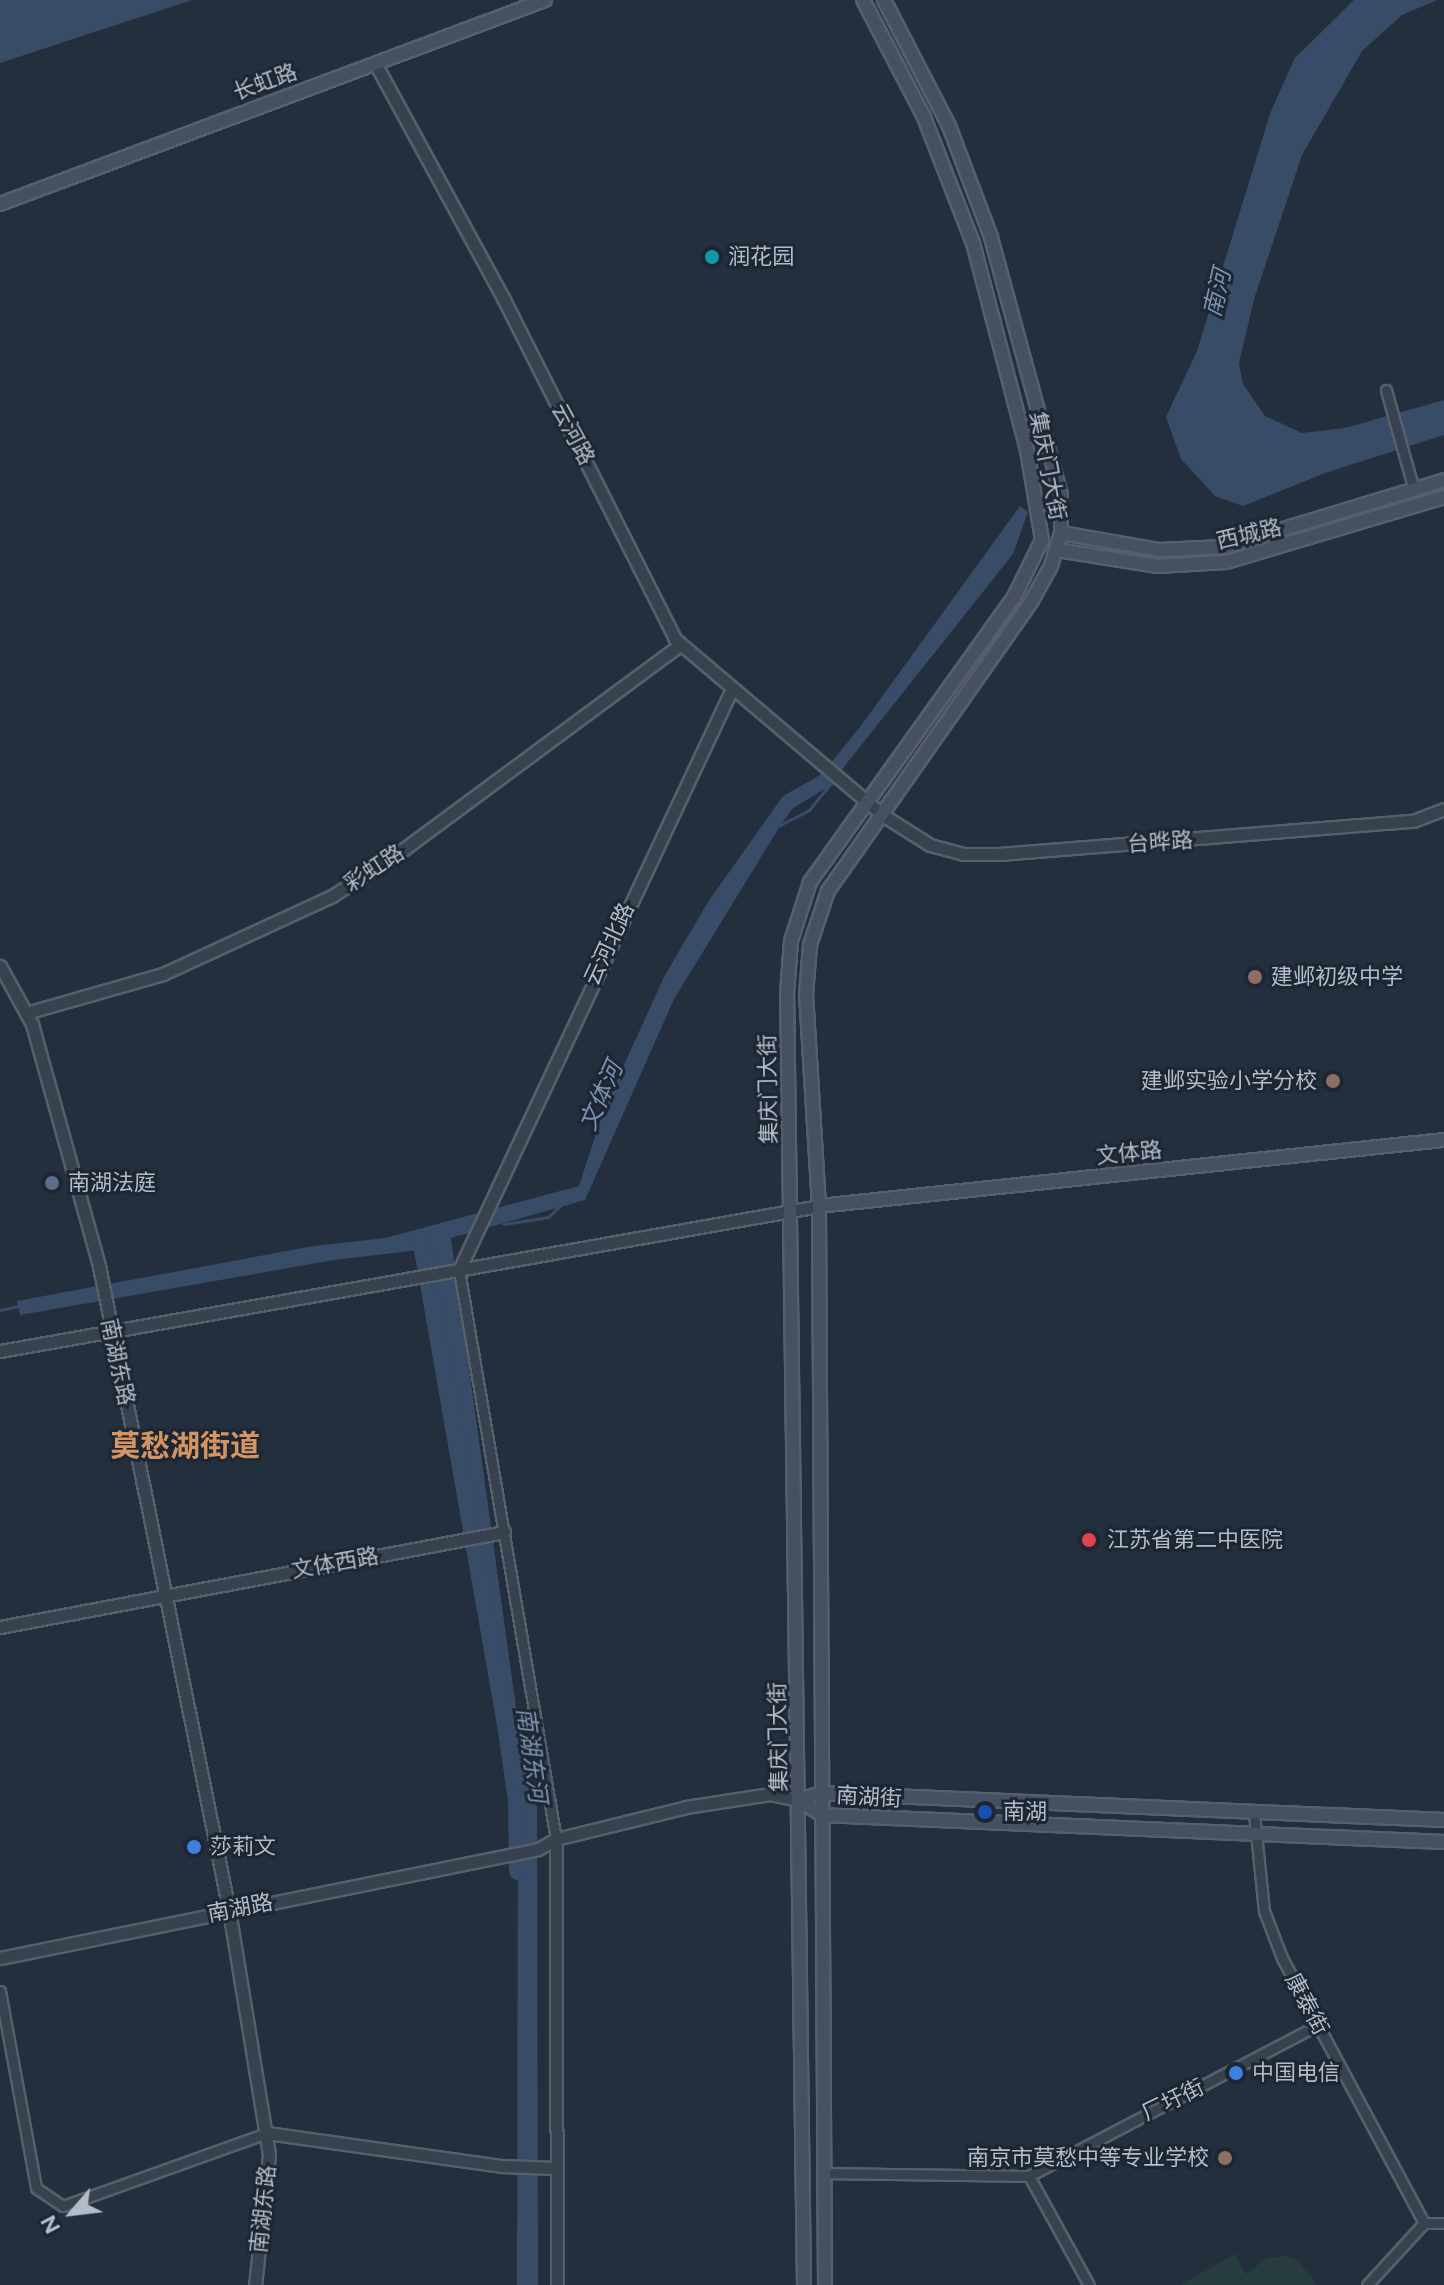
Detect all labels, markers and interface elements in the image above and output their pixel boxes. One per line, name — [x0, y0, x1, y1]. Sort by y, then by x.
street label: 长虹路 — [229, 58, 301, 106]
place label: 润花园 — [728, 244, 794, 270]
marker: 润花园 — [703, 248, 721, 266]
water label: 南河 — [1198, 266, 1236, 320]
street label: 云河路 — [546, 399, 600, 469]
street label: 集庆门大街 — [1025, 409, 1071, 523]
street label: 西城路 — [1214, 514, 1284, 554]
street label: 台晔路 — [1126, 827, 1194, 857]
street label: 彩虹路 — [339, 839, 409, 897]
street label: 云河北路 — [578, 899, 640, 989]
place label: 建邺初级中学 — [1271, 964, 1403, 990]
marker: 建邺初级中学 — [1246, 968, 1264, 986]
street label: 集庆门大街 — [754, 1034, 782, 1144]
water label: 文体河 — [573, 1057, 629, 1135]
place label: 建邺实验小学分校 — [1141, 1068, 1317, 1094]
marker: 建邺实验小学分校 — [1324, 1072, 1342, 1090]
street label: 文体路 — [1095, 1136, 1163, 1170]
place label: 南湖法庭 — [68, 1170, 156, 1196]
marker: 南湖法庭 — [43, 1174, 61, 1192]
street label: 南湖东路 — [96, 1316, 140, 1408]
district label: 莫愁湖街道 — [110, 1428, 260, 1464]
place label: 江苏省第二中医院 — [1107, 1527, 1283, 1553]
marker: 江苏省第二中医院 — [1078, 1529, 1100, 1551]
street label: 文体西路 — [289, 1542, 381, 1584]
street label: 集庆门大街 — [764, 1682, 792, 1792]
water label: 南湖东河 — [511, 1705, 553, 1805]
street label: 南湖街 — [835, 1782, 903, 1812]
place label: 南湖 — [1003, 1799, 1047, 1825]
marker: 南湖 — [974, 1801, 996, 1823]
place label: 莎莉文 — [210, 1834, 276, 1860]
marker: 莎莉文 — [185, 1838, 203, 1856]
street label: 南湖路 — [205, 1889, 275, 1927]
street label: 康泰街 — [1280, 1969, 1334, 2039]
place label: 中国电信 — [1252, 2060, 1340, 2086]
marker: 中国电信 — [1227, 2064, 1245, 2082]
street label: 厂圩街 — [1138, 2074, 1208, 2126]
place label: 南京市莫愁中等专业学校 — [967, 2145, 1209, 2171]
marker: 南京市莫愁中等专业学校 — [1216, 2149, 1234, 2167]
street label: 南湖东路 — [245, 2164, 281, 2254]
north arrow — [32, 2173, 112, 2253]
text: N — [34, 2211, 66, 2238]

